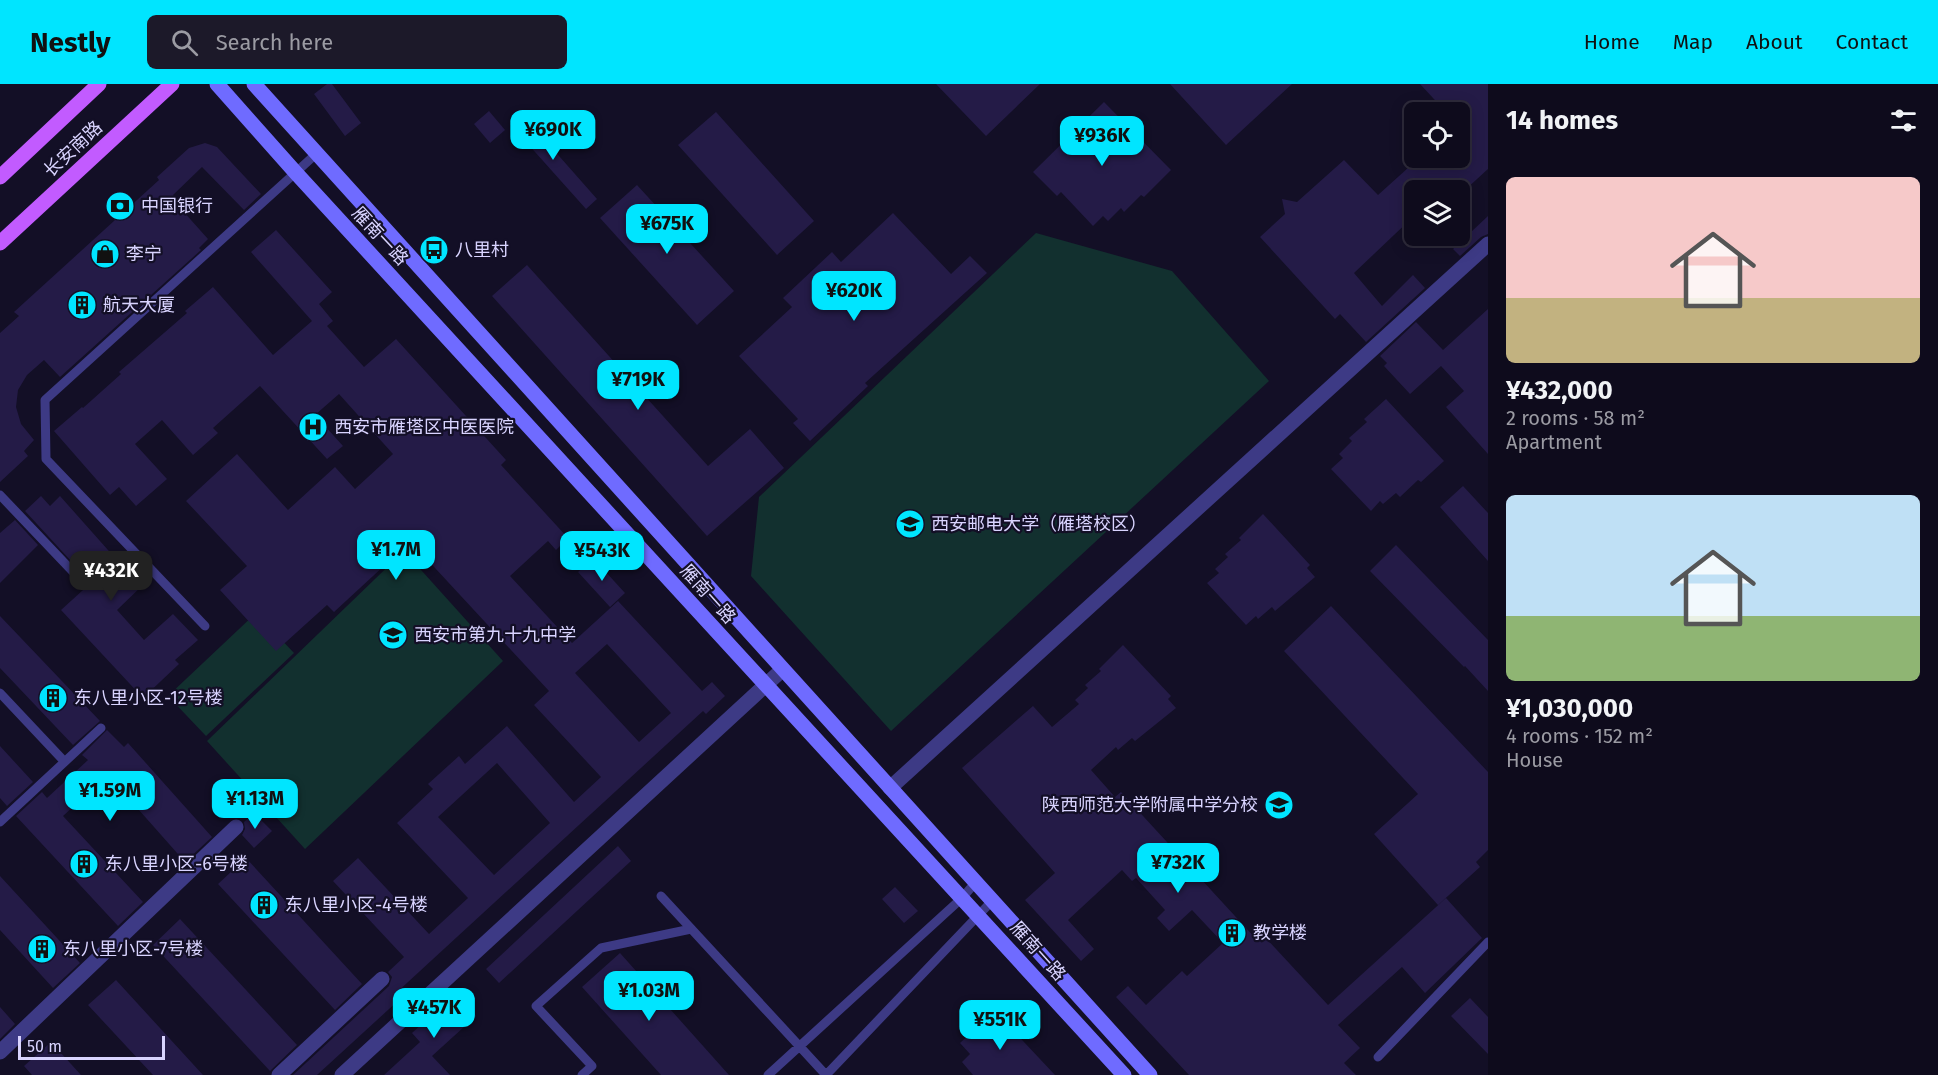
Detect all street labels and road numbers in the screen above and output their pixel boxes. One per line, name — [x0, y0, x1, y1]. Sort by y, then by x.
street label: 长安南路 — [39, 116, 107, 182]
street label: 雁南一路 — [347, 202, 413, 270]
street label: 雁南一路 — [676, 560, 740, 628]
street label: 雁南一路 — [1006, 917, 1070, 985]

